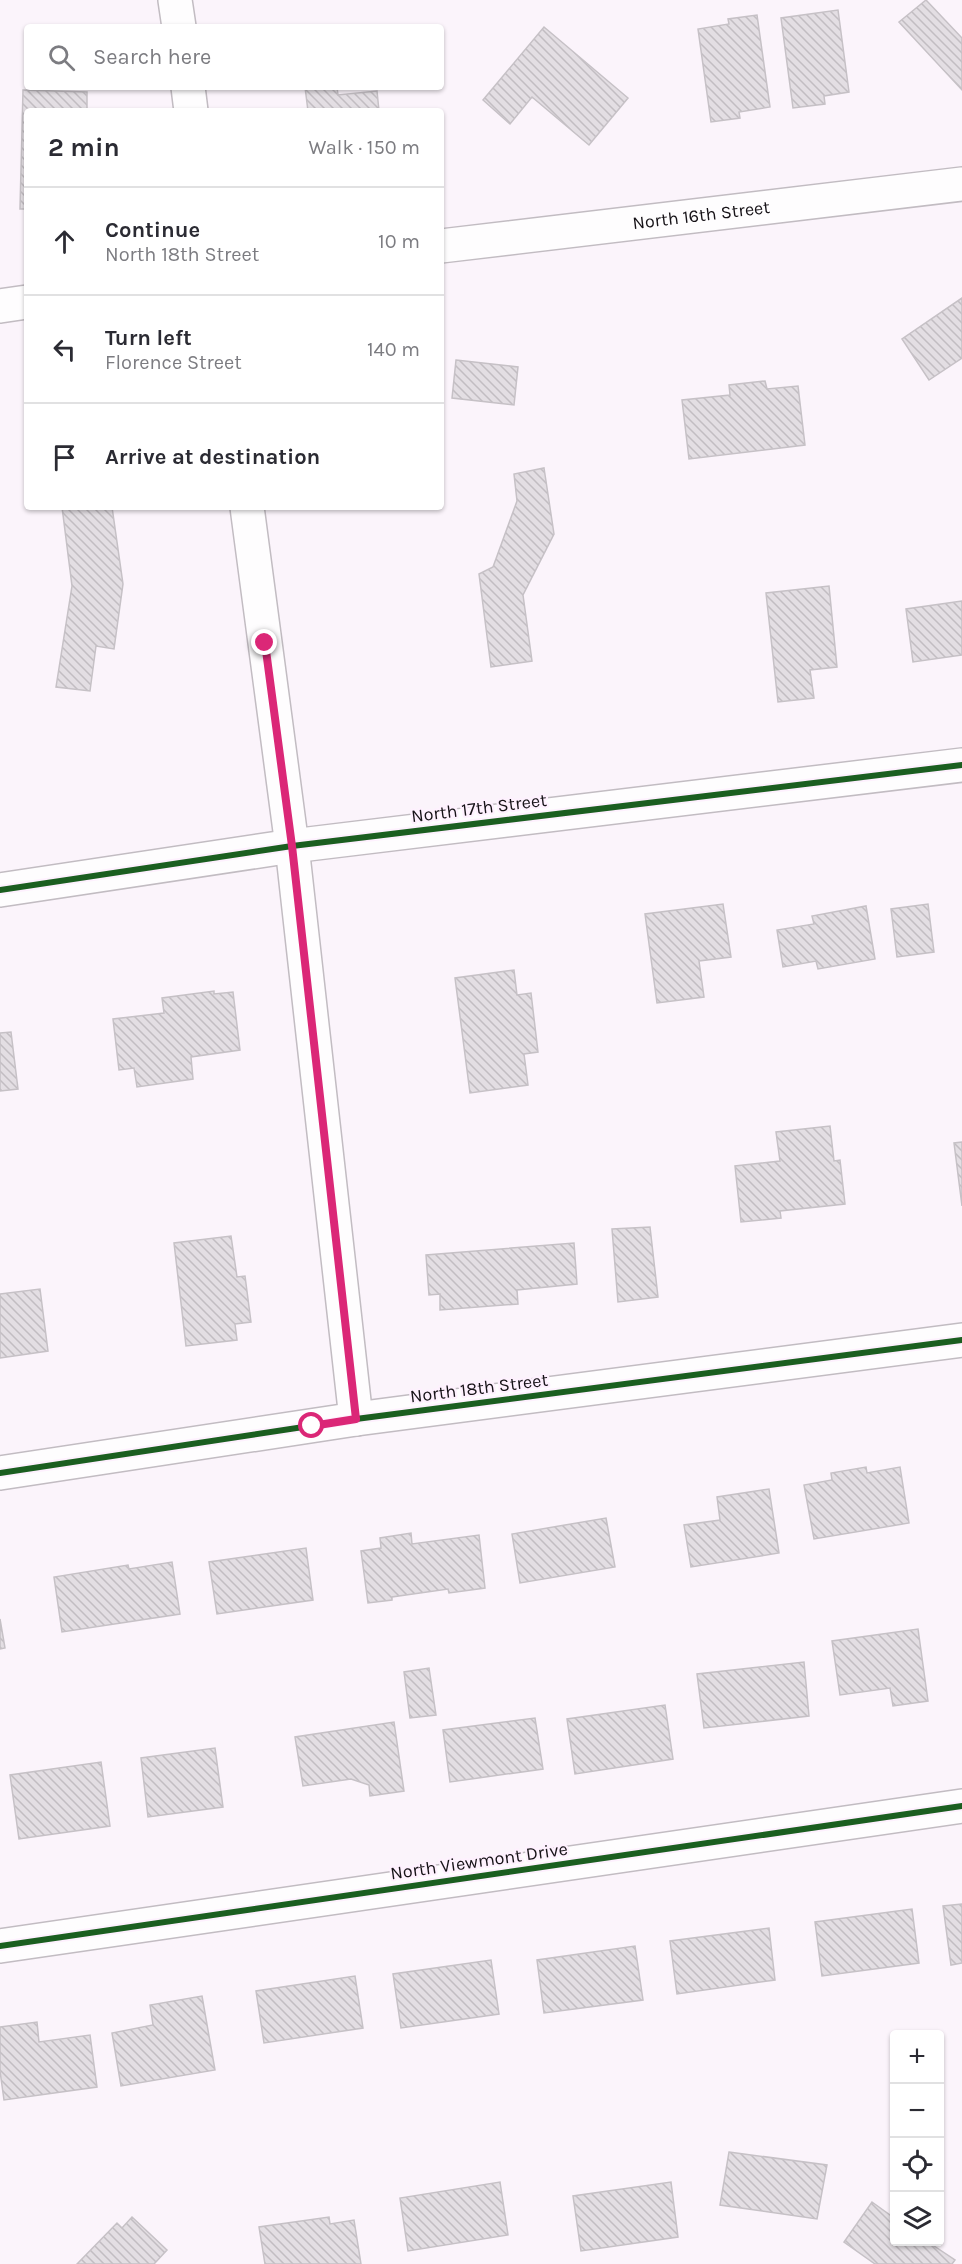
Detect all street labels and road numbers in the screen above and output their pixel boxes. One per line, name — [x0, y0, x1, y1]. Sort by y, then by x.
street label: North 16th Street — [631, 196, 771, 234]
street label: North 17th Street — [410, 789, 548, 827]
street label: North 18th Street — [409, 1369, 549, 1407]
street label: North Viewmont Drive — [389, 1838, 569, 1884]

